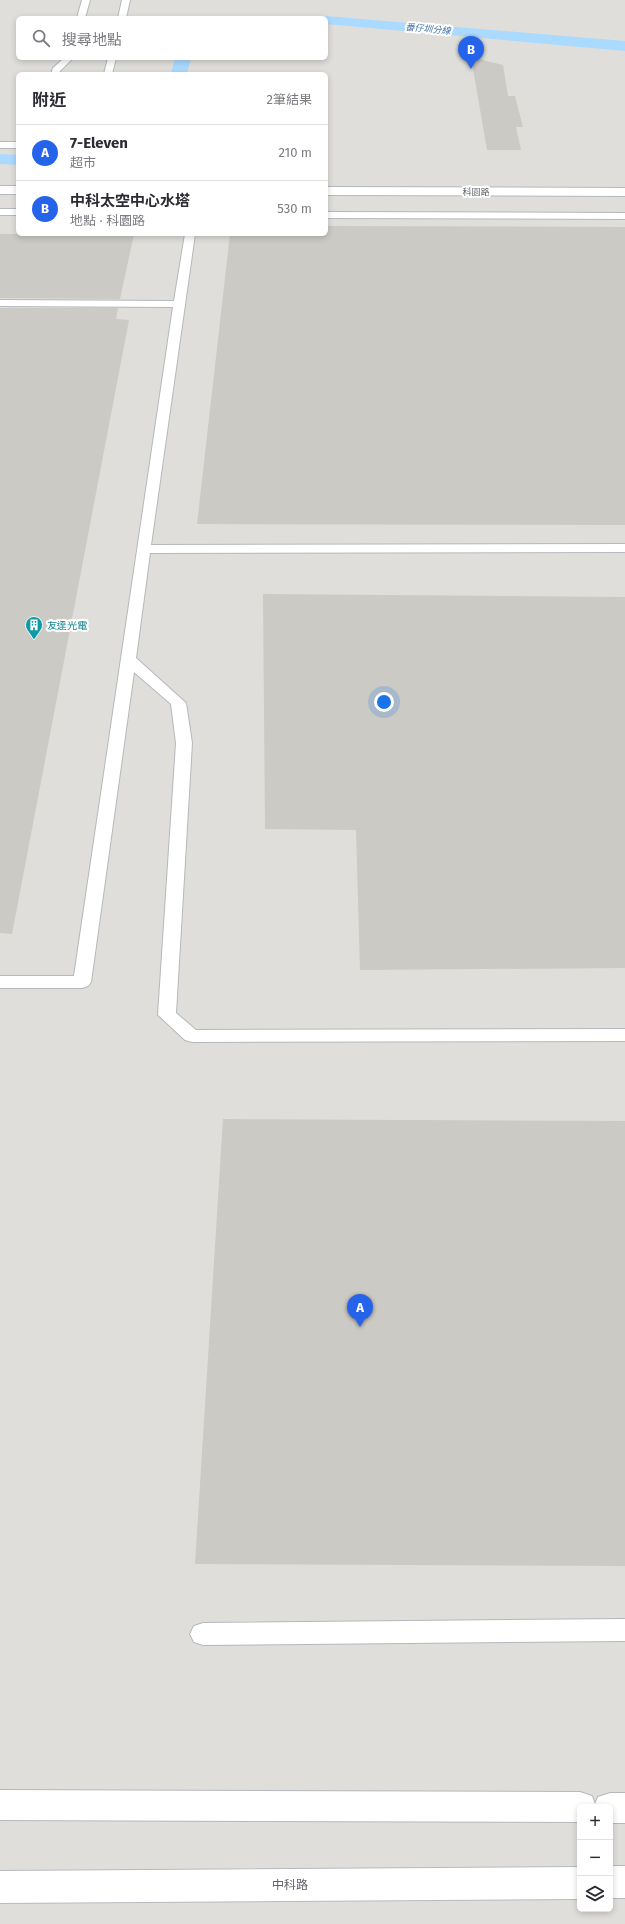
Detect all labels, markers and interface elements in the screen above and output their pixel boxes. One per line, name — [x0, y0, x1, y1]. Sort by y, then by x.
search box — [16, 16, 328, 60]
water label: 番仔圳分線 — [405, 22, 452, 36]
icon: search — [30, 27, 52, 49]
text: 搜尋地點 — [62, 31, 122, 49]
pin: B — [458, 36, 484, 69]
text: 附近 — [32, 90, 66, 111]
text: 2筆結果 — [267, 92, 312, 107]
text: 7-Eleven — [70, 134, 128, 152]
text: A — [41, 145, 49, 160]
text: 210 m — [278, 145, 312, 160]
text: 超市 — [70, 155, 96, 170]
street label: 科園路 — [462, 187, 490, 197]
text: 中科太空中心水塔 — [70, 192, 190, 210]
text: B — [41, 201, 49, 216]
text: 530 m — [277, 201, 312, 216]
text: 地點 · 科園路 — [70, 213, 145, 228]
building icon: 友達光電 — [24, 615, 44, 640]
place label: 友達光電 — [47, 620, 88, 632]
your location — [374, 692, 394, 712]
pin: A — [347, 1294, 373, 1327]
map controls — [577, 1804, 613, 1912]
button: + — [577, 1804, 613, 1840]
button: − — [577, 1840, 613, 1876]
button: layers — [577, 1876, 613, 1912]
street label: 中科路 — [272, 1878, 308, 1892]

